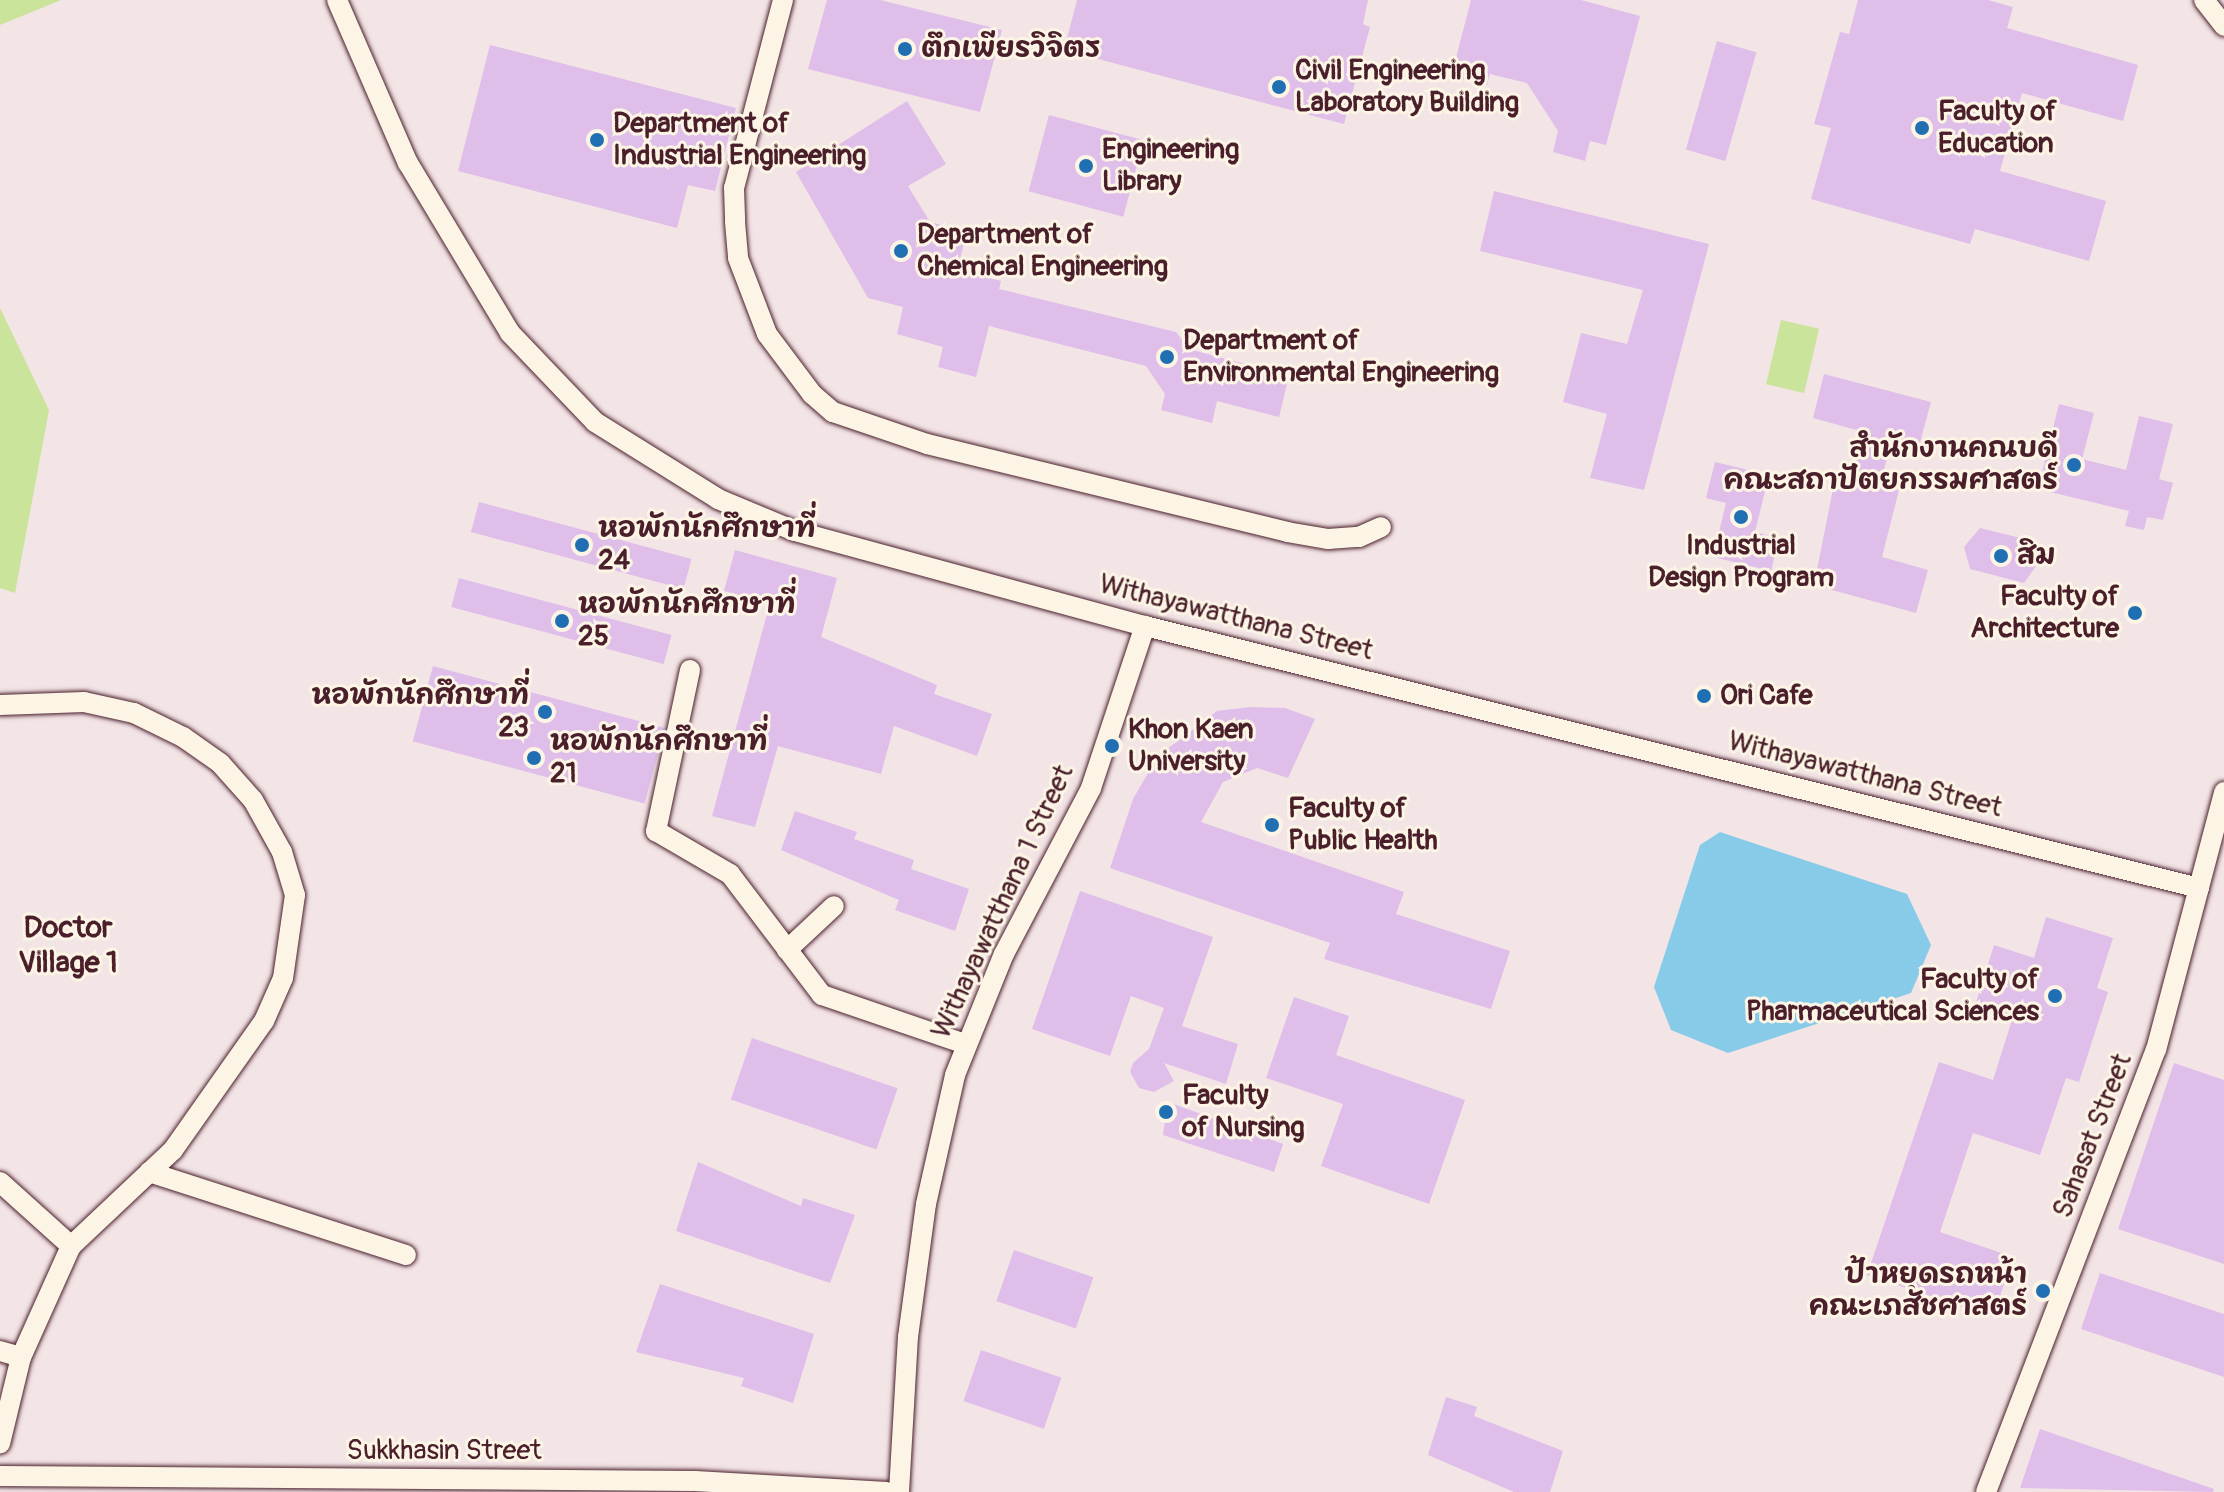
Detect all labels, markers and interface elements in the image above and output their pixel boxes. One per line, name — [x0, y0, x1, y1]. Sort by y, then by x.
place label: ตึกเพียรวิจิตร — [921, 32, 1100, 66]
marker: ตึกเพียรวิจิตร — [896, 40, 914, 58]
place label: Civil Engineering Laboratory Building — [1295, 54, 1519, 120]
marker: Civil Engineering Laboratory Building — [1270, 78, 1288, 96]
place label: Faculty of Education — [1938, 95, 2057, 161]
place label: Department of Industrial Engineering — [613, 107, 866, 173]
marker: Faculty of Education — [1913, 119, 1931, 137]
marker: Department of Industrial Engineering — [588, 131, 606, 149]
place label: Engineering Library — [1102, 133, 1239, 199]
marker: Engineering Library — [1077, 157, 1095, 175]
place label: Department of Chemical Engineering — [917, 218, 1168, 284]
marker: Department of Chemical Engineering — [892, 242, 910, 260]
place label: Department of Environmental Engineering — [1183, 324, 1499, 390]
marker: Department of Environmental Engineering — [1158, 348, 1176, 366]
place label: สำนักงานคณบดี คณะสถาปัตยกรรมศาสตร์ — [1724, 432, 2058, 498]
marker: สำนักงานคณบดี คณะสถาปัตยกรรมศาสตร์ — [2065, 456, 2083, 474]
marker: Industrial Design Program — [1732, 508, 1750, 526]
place label: หอพักนักศึกษาที่ 24 — [598, 512, 815, 578]
place label: Industrial Design Program — [1648, 529, 1834, 595]
marker: หอพักนักศึกษาที่ 24 — [573, 536, 591, 554]
place label: สิม — [2017, 539, 2056, 573]
marker: สิม — [1992, 547, 2010, 565]
street label: Withayawatthana Street — [1096, 568, 1376, 668]
place label: Faculty of Architecture — [1970, 580, 2119, 646]
place label: หอพักนักศึกษาที่ 25 — [578, 588, 795, 654]
marker: Faculty of Architecture — [2126, 604, 2144, 622]
marker: หอพักนักศึกษาที่ 25 — [553, 612, 571, 630]
place label: หอพักนักศึกษาที่ 23 — [312, 679, 529, 745]
place label: Ori Cafe — [1720, 679, 1813, 713]
marker: Ori Cafe — [1695, 687, 1713, 705]
marker: หอพักนักศึกษาที่ 23 — [536, 703, 554, 721]
place label: Khon Kaen University — [1128, 713, 1254, 779]
place label: หอพักนักศึกษาที่ 21 — [550, 725, 767, 791]
street label: Withayawatthana Street — [1725, 725, 2005, 825]
marker: Khon Kaen University — [1103, 737, 1121, 755]
marker: หอพักนักศึกษาที่ 21 — [525, 749, 543, 767]
street label: Withayawatthana 1 Street — [925, 760, 1081, 1044]
place label: Faculty of Public Health — [1288, 792, 1438, 858]
marker: Faculty of Public Health — [1263, 816, 1281, 834]
district label: Doctor Village 1 — [18, 910, 118, 980]
place label: Faculty of Pharmaceutical Sciences — [1746, 963, 2039, 1029]
marker: Faculty of Pharmaceutical Sciences — [2046, 987, 2064, 1005]
street label: Sahasat Street — [2046, 1049, 2140, 1223]
place label: Faculty of Nursing — [1182, 1079, 1305, 1145]
marker: Faculty of Nursing — [1157, 1103, 1175, 1121]
place label: ป้าหยุดรถหน้า คณะเภสัชศาสตร์ — [1809, 1258, 2027, 1324]
marker: ป้าหยุดรถหน้า คณะเภสัชศาสตร์ — [2034, 1282, 2052, 1300]
street label: Sukkhasin Street — [347, 1434, 541, 1468]

